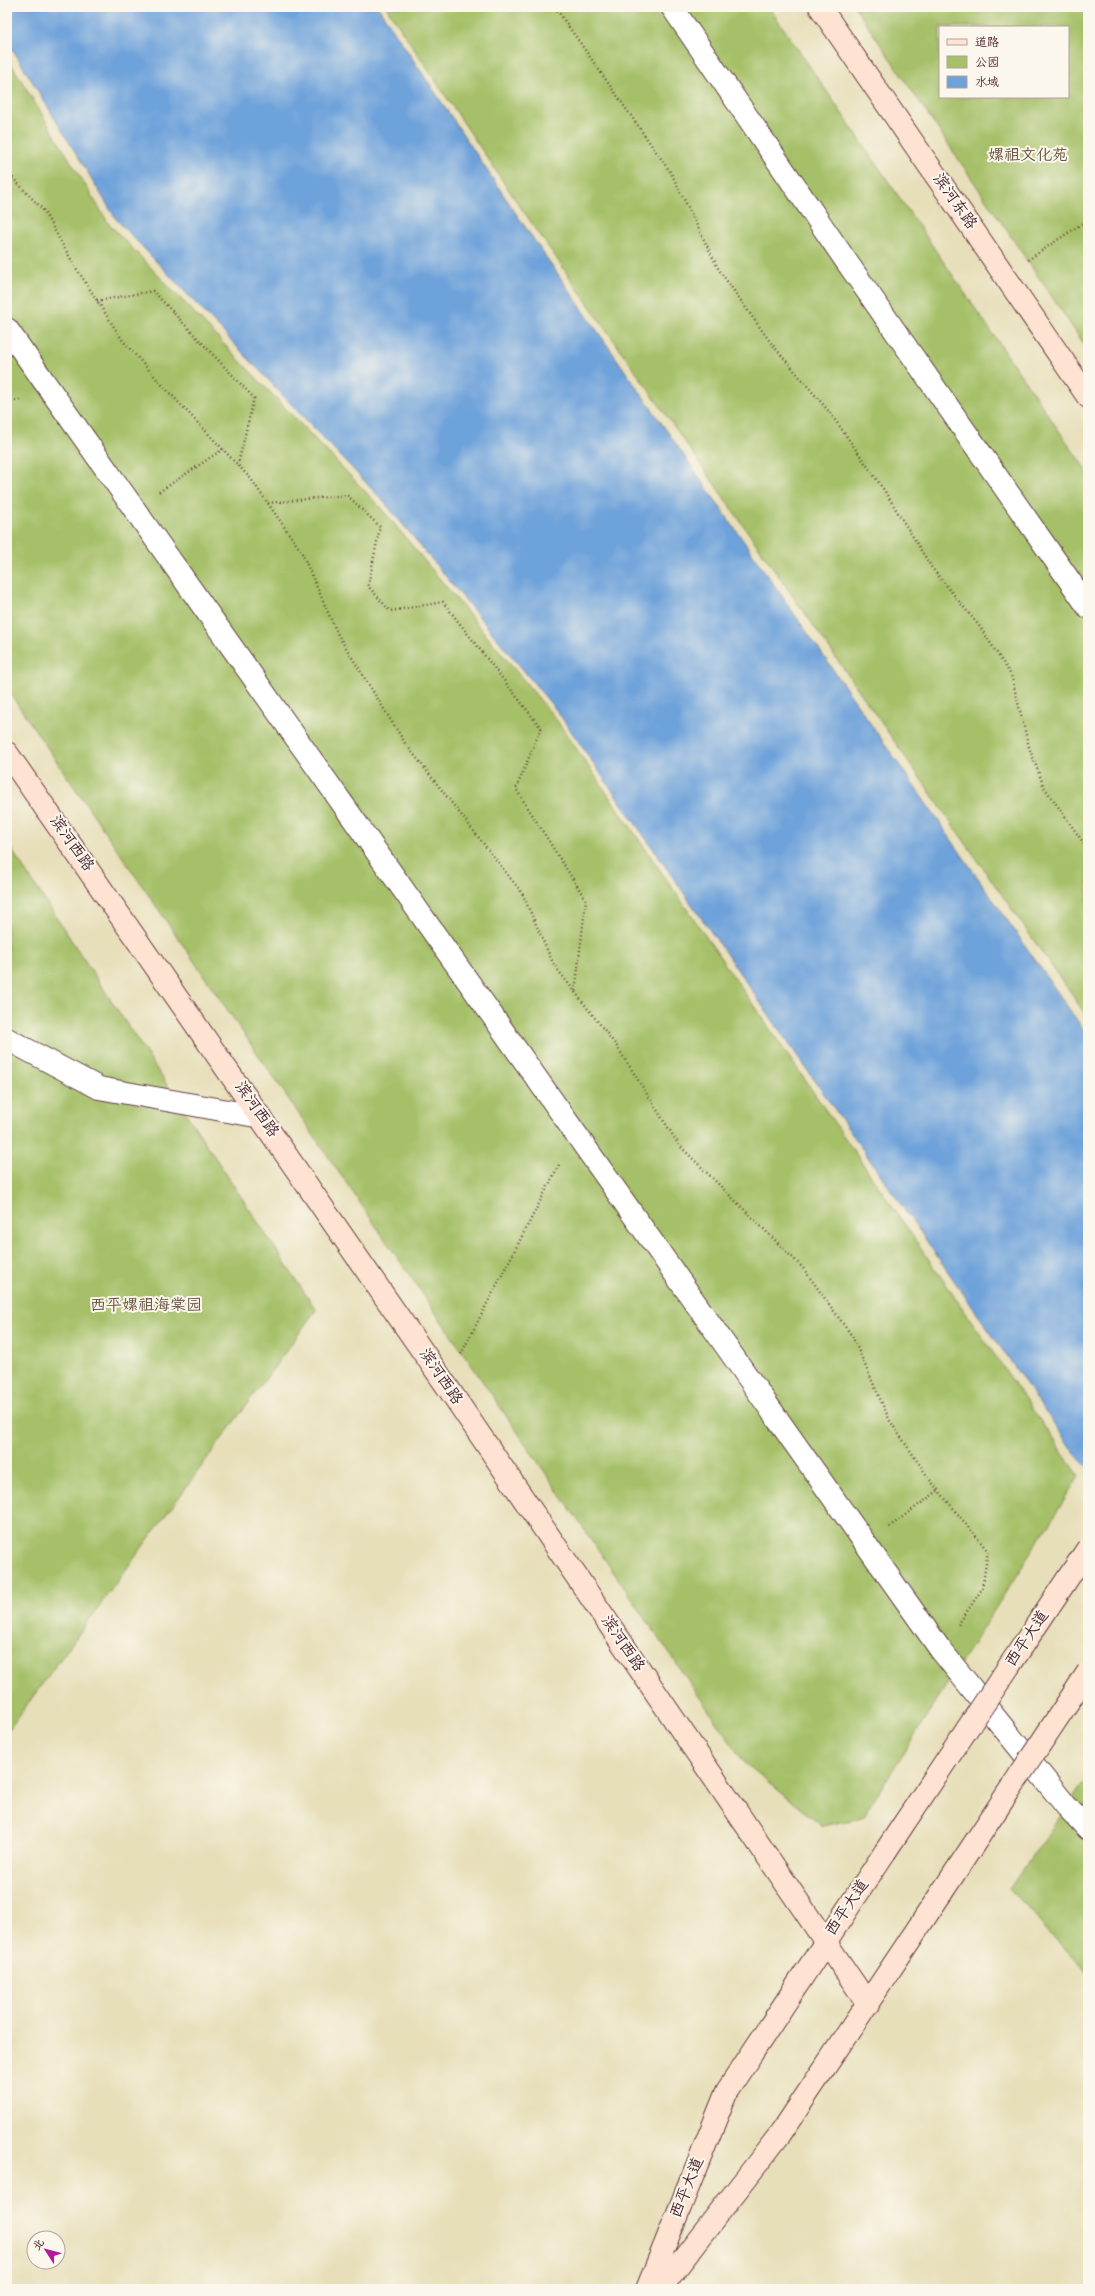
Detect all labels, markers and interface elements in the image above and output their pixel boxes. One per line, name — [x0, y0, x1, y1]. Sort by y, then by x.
legend — [939, 26, 1069, 98]
text: 道路 — [975, 35, 999, 52]
text: 公园 — [975, 55, 999, 72]
text: 水域 — [975, 75, 999, 92]
park label: 嫘祖文化苑 — [988, 145, 1068, 168]
street label: 滨河东路 — [926, 169, 982, 235]
street label: 滨河西路 — [43, 811, 99, 877]
street label: 滨河西路 — [228, 1077, 284, 1143]
park label: 西平嫘祖海棠园 — [90, 1295, 202, 1318]
street label: 滨河西路 — [413, 1344, 467, 1410]
street label: 西平大道 — [1001, 1606, 1055, 1672]
street label: 滨河西路 — [595, 1611, 649, 1677]
street label: 西平大道 — [821, 1875, 875, 1941]
street label: 西平大道 — [665, 2154, 711, 2222]
north arrow — [26, 2230, 66, 2270]
text: 北 — [30, 2236, 49, 2254]

